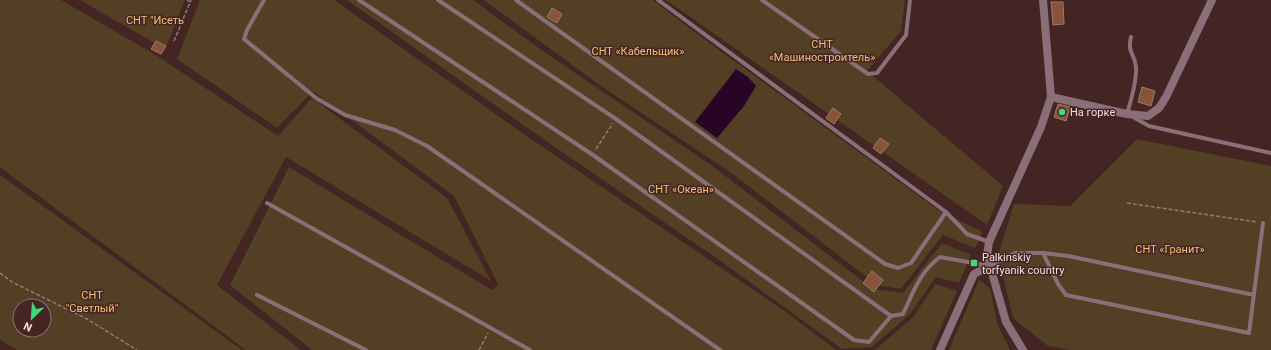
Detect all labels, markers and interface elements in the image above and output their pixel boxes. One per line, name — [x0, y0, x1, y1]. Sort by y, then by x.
park label: СНТ "Исеть — [126, 14, 184, 27]
park label: СНТ «Машиностроитель» — [769, 38, 875, 64]
park label: СНТ «Кабельщик» — [592, 45, 684, 58]
place label: На горке — [1070, 106, 1115, 119]
marker: На горке — [1057, 107, 1067, 117]
park label: СНТ «Океан» — [648, 183, 714, 196]
park label: СНТ «Гранит» — [1135, 243, 1205, 256]
place label: Palkinskiy torfyanik country — [982, 251, 1065, 277]
marker: Palkinskiy torfyanik country — [969, 258, 979, 268]
park label: СНТ "Светлый" — [66, 289, 118, 315]
north arrow — [12, 298, 52, 338]
text: N — [22, 319, 34, 334]

